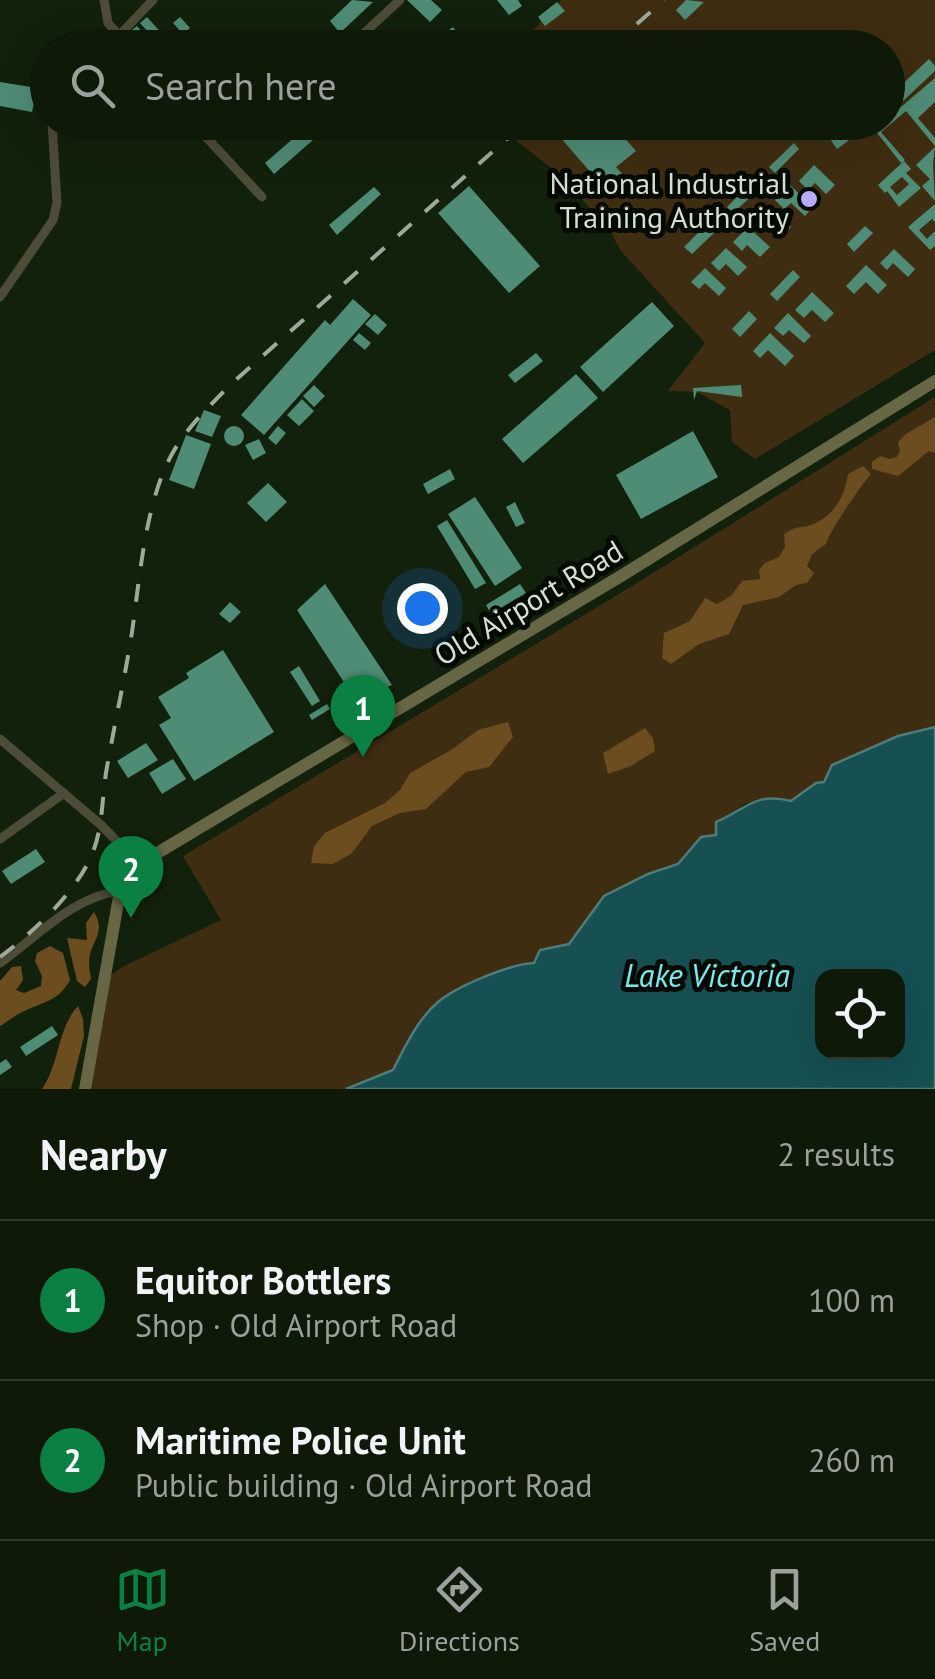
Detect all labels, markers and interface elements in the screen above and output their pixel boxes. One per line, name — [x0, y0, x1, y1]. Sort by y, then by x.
search box — [30, 30, 905, 140]
icon: search — [65, 58, 120, 113]
text: Search here — [145, 61, 337, 110]
place label: National Industrial Training Authority — [549, 163, 789, 236]
marker: National Industrial Training Authority — [798, 188, 820, 210]
street label: Old Airport Road — [427, 530, 629, 674]
your location — [397, 583, 448, 634]
pin: 1 — [330, 674, 396, 757]
pin: 2 — [98, 836, 164, 918]
water label: Lake Victoria — [624, 954, 790, 996]
map controls — [815, 969, 905, 1059]
button: locate — [815, 969, 905, 1059]
text: Nearby — [40, 1127, 167, 1182]
text: 2 results — [777, 1133, 895, 1175]
text: Equitor Bottlers — [135, 1255, 391, 1304]
text: 1 — [63, 1279, 82, 1321]
text: 100 m — [808, 1279, 895, 1321]
text: Shop · Old Airport Road — [135, 1304, 457, 1346]
text: Maritime Police Unit — [135, 1415, 466, 1464]
text: 2 — [63, 1439, 82, 1481]
text: 260 m — [808, 1439, 895, 1481]
text: Public building · Old Airport Road — [135, 1464, 593, 1506]
tab: Map — [115, 1562, 170, 1659]
tab: Directions — [399, 1562, 520, 1659]
tab: Saved — [749, 1562, 820, 1659]

